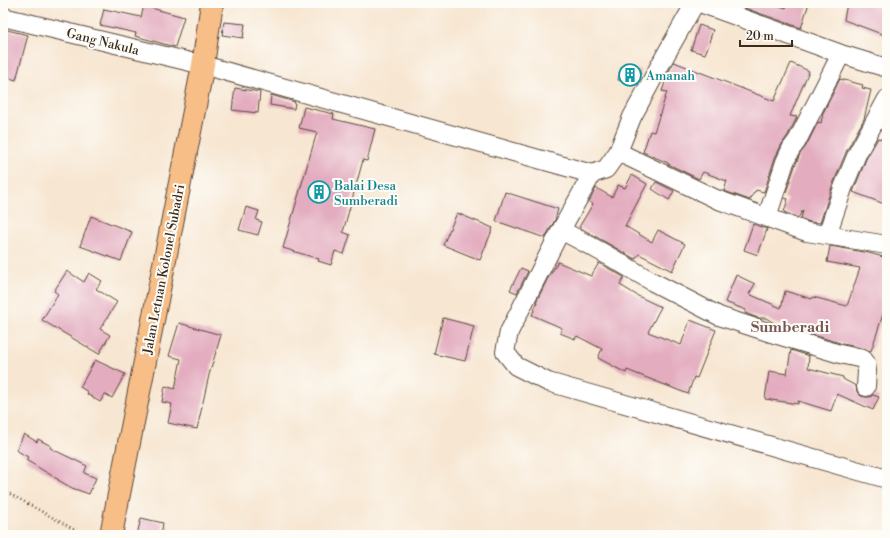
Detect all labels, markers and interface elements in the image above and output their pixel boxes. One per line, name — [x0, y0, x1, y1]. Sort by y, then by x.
scale bar — [740, 22, 792, 48]
street label: Gang Nakula — [65, 25, 141, 59]
text: 20 m — [746, 29, 774, 44]
building icon: Amanah — [617, 62, 643, 88]
place label: Amanah — [645, 68, 695, 84]
place label: Balai Desa Sumberadi — [333, 178, 398, 209]
building icon: Balai Desa Sumberadi — [306, 179, 332, 205]
street label: Jalan Letnan Kolonel Subadri — [139, 183, 188, 356]
district label: Sumberadi — [751, 318, 830, 337]

